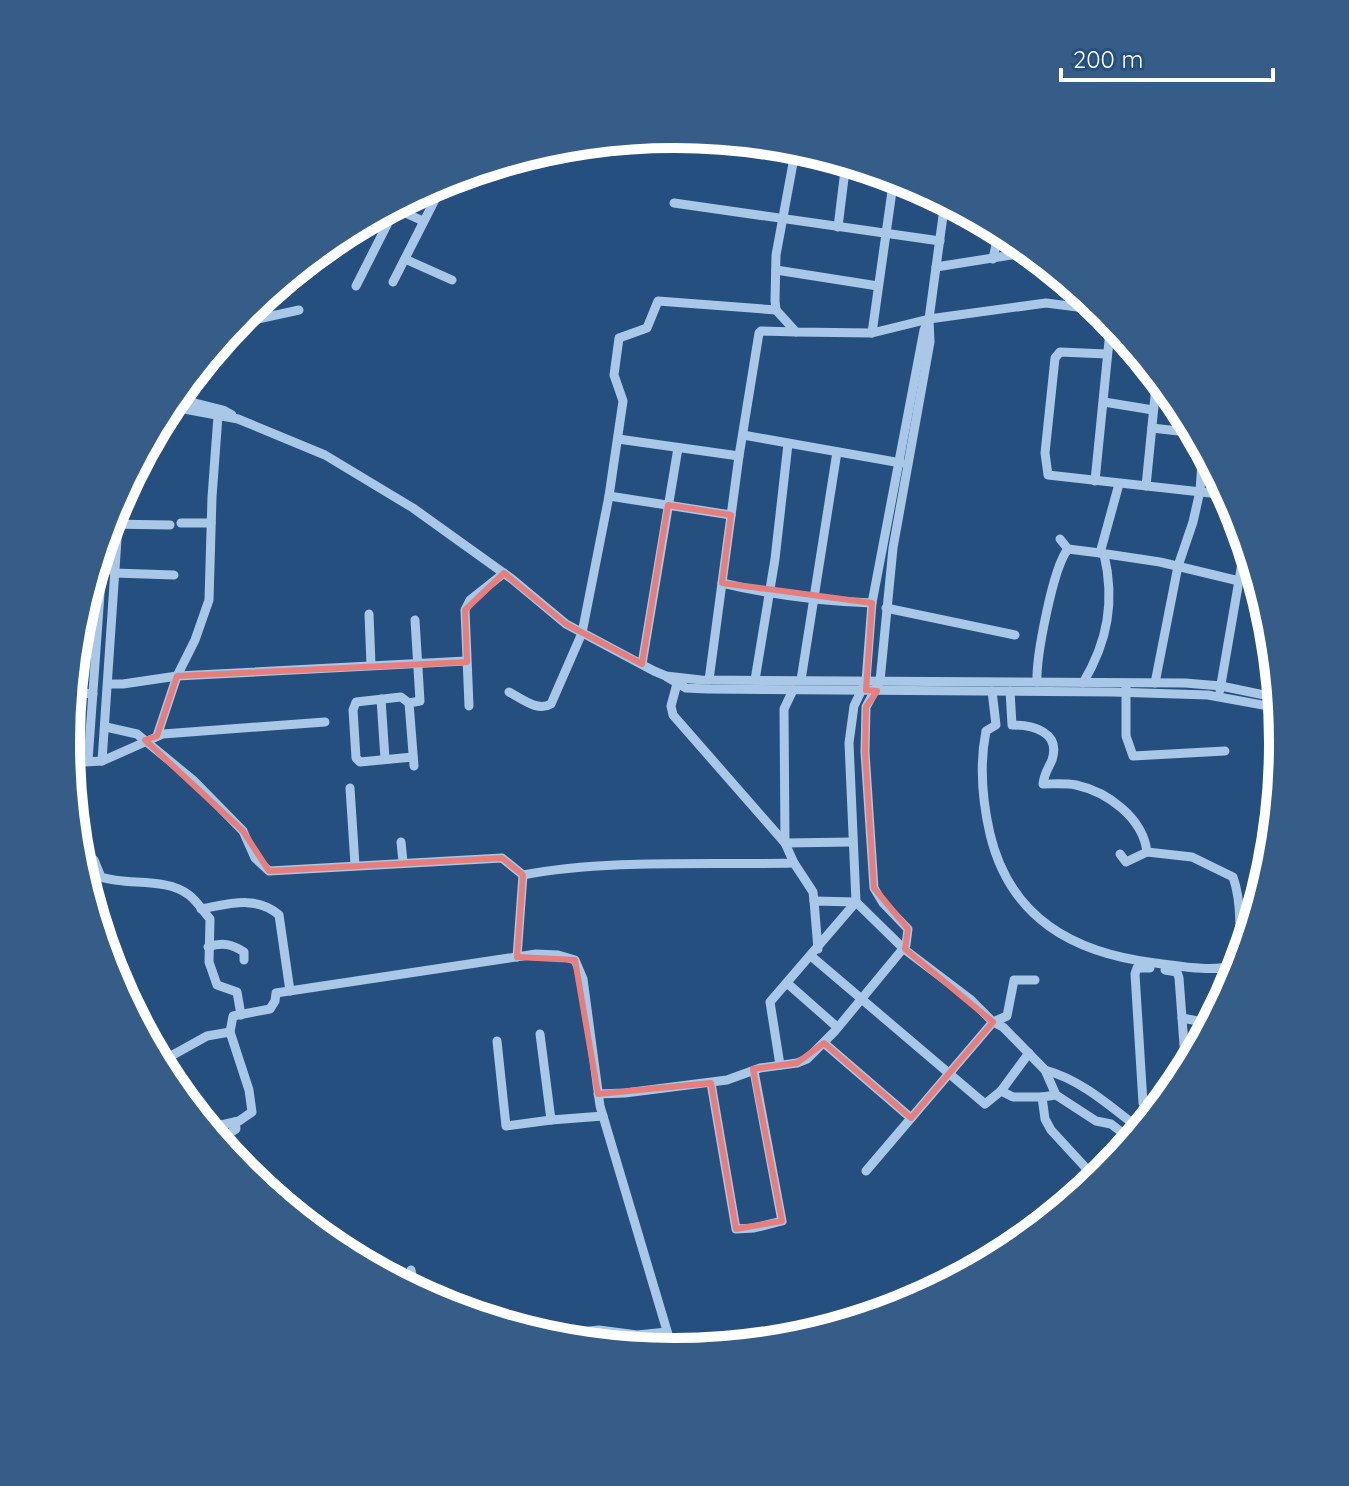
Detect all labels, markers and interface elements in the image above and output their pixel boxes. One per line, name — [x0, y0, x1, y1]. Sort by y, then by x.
scale bar — [1061, 32, 1273, 82]
text: 200 m — [1073, 44, 1143, 74]

